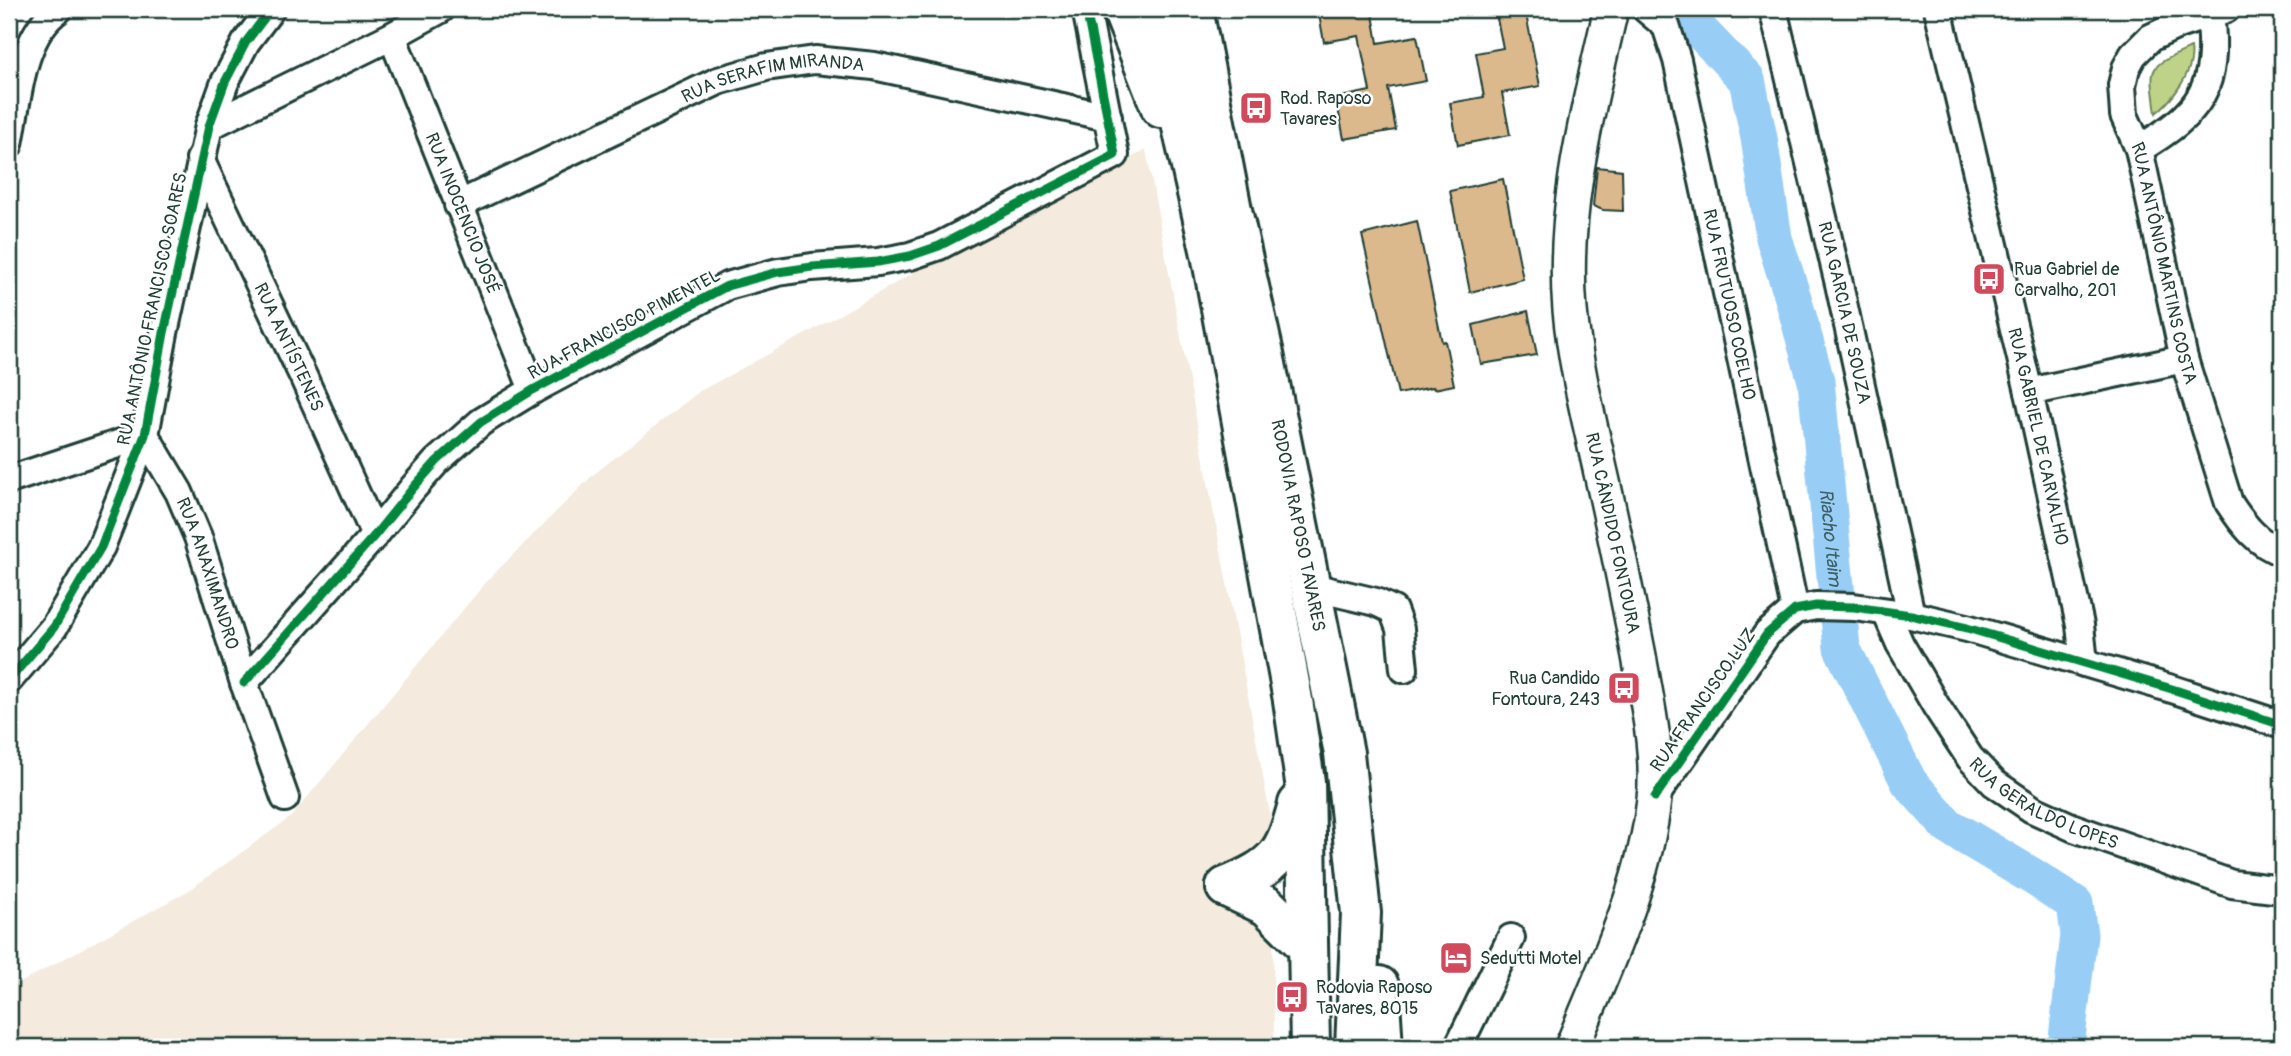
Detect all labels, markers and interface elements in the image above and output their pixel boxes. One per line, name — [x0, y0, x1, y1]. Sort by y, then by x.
street label: RUA SERAFIM MIRANDA — [678, 49, 866, 109]
place label: Rod. Raposo Tavares — [1280, 87, 1372, 131]
bus stop icon: Rod. Raposo Tavares — [1237, 89, 1275, 127]
street label: RUA INOCENCIO JOSÉ — [420, 130, 505, 298]
street label: RUA ANTÔNIO MARTINS COSTA — [2125, 139, 2202, 387]
street label: RUA ANTÔNIO FRANCISCO SOARES — [112, 171, 193, 447]
street label: RUA FRUTUOSO COELHO — [1697, 207, 1761, 402]
street label: RUA GARCIA DE SOUZA — [1812, 219, 1876, 406]
place label: Rua Gabriel de Carvalho, 201 — [2014, 258, 2120, 302]
bus stop icon: Rua Gabriel de Carvalho, 201 — [1970, 260, 2008, 298]
street label: RUA FRANCISCO PIMENTEL — [524, 264, 724, 385]
street label: RUA ANTÍSTENES — [249, 279, 328, 415]
street label: RUA GABRIEL DE CARVALHO — [2002, 326, 2073, 547]
street label: RODOVIA RAPOSO TAVARES — [1265, 417, 1330, 633]
street label: RUA CÂNDIDO FONTOURA — [1580, 430, 1645, 636]
water label: Riacho Itaim — [1814, 488, 1847, 588]
street label: RUA ANAXIMANDRO — [171, 494, 244, 652]
street label: RUA FRANCISCO LUZ — [1645, 624, 1762, 776]
place label: Rua Candido Fontoura, 243 — [1491, 667, 1600, 711]
bus stop icon: Rua Candido Fontoura, 243 — [1605, 669, 1643, 707]
street label: RUA GERALDO LOPES — [1964, 753, 2121, 855]
hotel icon: Sedutti Motel — [1437, 939, 1475, 977]
place label: Sedutti Motel — [1480, 947, 1582, 970]
place label: Rodovia Raposo Tavares, 8015 — [1316, 976, 1433, 1020]
bus stop icon: Rodovia Raposo Tavares, 8015 — [1273, 978, 1311, 1016]

